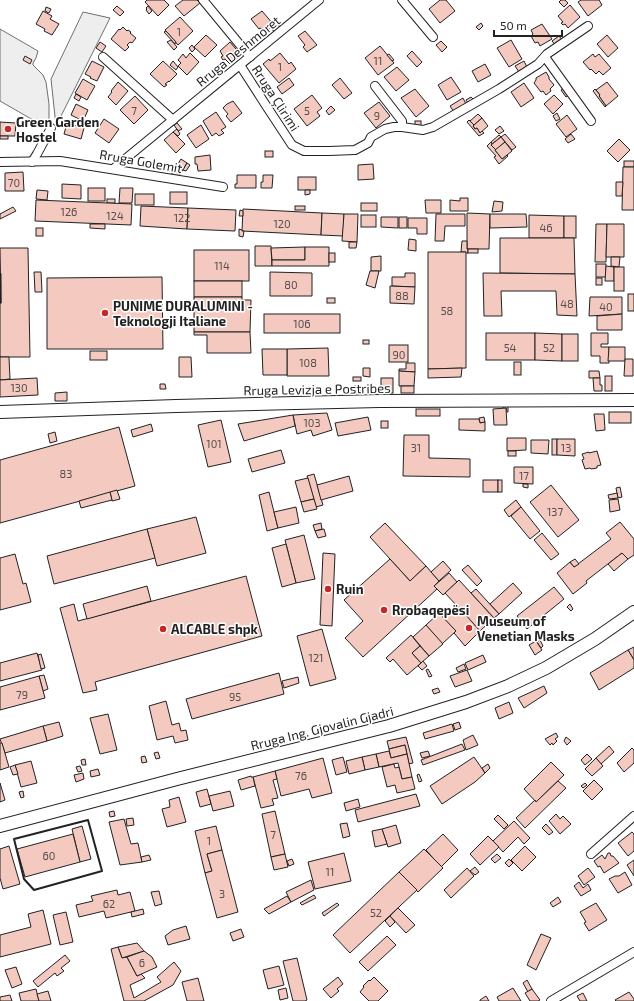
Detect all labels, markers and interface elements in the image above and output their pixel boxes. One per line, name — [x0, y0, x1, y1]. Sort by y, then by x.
street label: Rruga Deshmoret — [193, 12, 283, 90]
scale bar — [494, 12, 562, 38]
text: 50 m — [500, 18, 527, 32]
house number: 1 — [177, 25, 181, 38]
house number: 11 — [374, 54, 382, 67]
house number: 1 — [278, 60, 282, 73]
street label: Rruga Çlirimi — [248, 62, 303, 135]
house number: 7 — [131, 104, 137, 117]
house number: 5 — [304, 104, 310, 117]
house number: 9 — [374, 109, 380, 122]
place label: Green Garden Hostel — [16, 114, 100, 145]
marker: Green Garden Hostel — [3, 124, 13, 134]
street label: Rruga Golemit — [98, 146, 184, 176]
house number: 70 — [8, 176, 20, 189]
house number: 126 — [61, 205, 77, 218]
house number: 124 — [106, 209, 124, 222]
house number: 122 — [174, 211, 190, 224]
house number: 120 — [273, 217, 291, 230]
house number: 46 — [539, 221, 553, 234]
house number: 114 — [214, 259, 230, 272]
house number: 80 — [284, 278, 298, 291]
house number: 88 — [395, 289, 409, 302]
house number: 48 — [560, 297, 574, 310]
place label: PUNIME DURALUMINI - Teknologji Italiane — [113, 298, 253, 329]
house number: 40 — [599, 300, 613, 313]
house number: 58 — [441, 304, 453, 317]
marker: PUNIME DURALUMINI - Teknologji Italiane — [100, 308, 110, 318]
house number: 106 — [293, 317, 311, 330]
house number: 54 — [504, 341, 517, 354]
house number: 52 — [543, 341, 555, 354]
house number: 90 — [393, 348, 405, 361]
house number: 108 — [299, 356, 317, 369]
street label: Rruga Levizja e Postribes — [243, 380, 391, 398]
house number: 130 — [10, 381, 28, 394]
house number: 103 — [303, 416, 321, 429]
house number: 101 — [206, 437, 222, 450]
house number: 31 — [411, 441, 421, 454]
house number: 13 — [561, 441, 571, 454]
house number: 83 — [60, 467, 72, 480]
house number: 17 — [519, 469, 529, 482]
house number: 137 — [547, 505, 563, 518]
place label: Ruin — [336, 581, 364, 597]
marker: Ruin — [323, 584, 333, 594]
place label: Rrobaqepësi — [392, 602, 469, 618]
marker: Rrobaqepësi — [379, 605, 389, 615]
place label: Museum of Venetian Masks — [477, 613, 575, 644]
place label: ALCABLE shpk — [171, 621, 259, 637]
marker: Museum of Venetian Masks — [464, 623, 474, 633]
marker: ALCABLE shpk — [158, 624, 168, 634]
house number: 121 — [309, 651, 323, 664]
house number: 79 — [16, 688, 28, 701]
house number: 95 — [229, 690, 241, 703]
street label: Rruga Ing. Gjovalin Gjadri — [249, 702, 395, 754]
house number: 76 — [295, 769, 307, 782]
house number: 7 — [270, 828, 276, 841]
house number: 1 — [207, 834, 211, 847]
house number: 60 — [43, 849, 55, 862]
house number: 11 — [326, 865, 334, 878]
house number: 3 — [219, 887, 225, 900]
house number: 62 — [103, 897, 115, 910]
house number: 52 — [370, 906, 382, 919]
house number: 6 — [139, 956, 145, 969]

